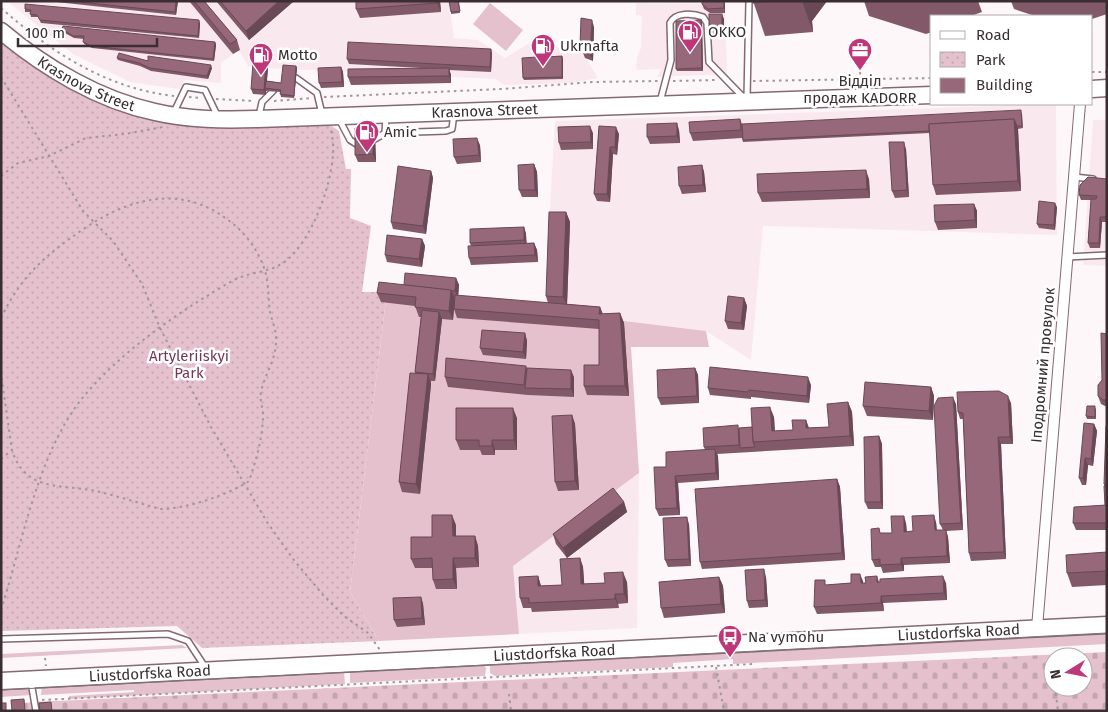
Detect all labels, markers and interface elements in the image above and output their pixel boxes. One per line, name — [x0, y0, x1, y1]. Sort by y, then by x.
scale bar — [18, 15, 156, 47]
legend — [930, 15, 1093, 105]
fuel station icon: OKKO — [677, 19, 703, 53]
place label: OKKO — [708, 23, 746, 41]
text: 100 m — [25, 24, 65, 42]
text: Road — [976, 26, 1011, 44]
fuel station icon: Ukrnafta — [530, 33, 556, 67]
place label: Ukrnafta — [560, 37, 619, 55]
office icon: Відділ продаж KADORR — [847, 37, 873, 71]
fuel station icon: Motto — [248, 42, 274, 76]
place label: Motto — [278, 46, 318, 64]
text: Park — [976, 51, 1006, 69]
street label: Krasnova Street — [34, 52, 138, 115]
place label: Відділ продаж KADORR — [803, 72, 917, 107]
text: Building — [976, 76, 1032, 94]
street label: Krasnova Street — [431, 100, 539, 122]
fuel station icon: Amic — [354, 119, 380, 153]
place label: Amic — [384, 123, 417, 141]
street label: Іподромний провулок — [1027, 286, 1059, 444]
park label: Artyleriiskyi Park — [149, 347, 229, 382]
street label: Liustdorfska Road — [897, 620, 1020, 645]
bus stop icon: Na vymohu — [717, 624, 743, 658]
place label: Na vymohu — [748, 628, 824, 646]
street label: Liustdorfska Road — [493, 641, 616, 665]
north arrow — [1043, 647, 1093, 697]
street label: Liustdorfska Road — [88, 661, 211, 686]
text: N — [1047, 668, 1065, 680]

